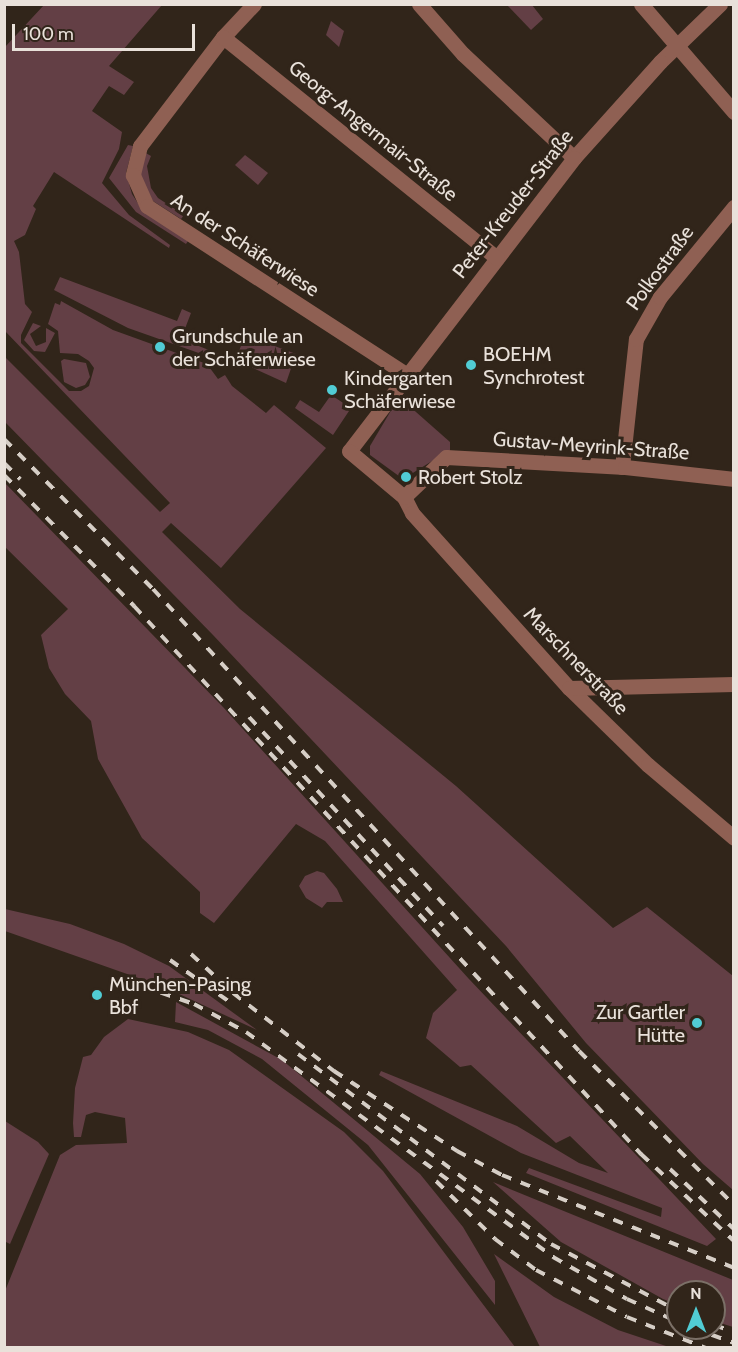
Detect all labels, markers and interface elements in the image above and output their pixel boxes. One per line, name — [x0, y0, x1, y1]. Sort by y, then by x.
scale bar — [15, 12, 198, 50]
text: 100 m — [23, 23, 74, 45]
street label: Georg-Angermair-Straße — [284, 56, 462, 206]
street label: Peter-Kreuder-Straße — [448, 125, 578, 283]
street label: An der Schäferwiese — [166, 188, 324, 302]
street label: Polkostraße — [621, 221, 699, 315]
place label: Grundschule an der Schäferwiese — [172, 324, 316, 371]
marker: Grundschule an der Schäferwiese — [153, 340, 167, 354]
place label: BOEHM Synchrotest — [483, 342, 584, 389]
marker: BOEHM Synchrotest — [464, 358, 478, 372]
place label: Kindergarten Schäferwiese — [344, 366, 456, 413]
marker: Kindergarten Schäferwiese — [325, 383, 339, 397]
street label: Gustav-Meyrink-Straße — [492, 427, 690, 465]
place label: Robert Stolz — [418, 465, 523, 489]
marker: Robert Stolz — [399, 470, 413, 484]
street label: Marschnerstraße — [519, 602, 633, 720]
place label: München-Pasing Bbf — [109, 972, 251, 1019]
marker: München-Pasing Bbf — [90, 988, 104, 1002]
place label: Zur Gartler Hütte — [596, 1000, 685, 1047]
marker: Zur Gartler Hütte — [690, 1016, 704, 1030]
north arrow — [666, 1280, 726, 1340]
text: N — [690, 1284, 702, 1303]

